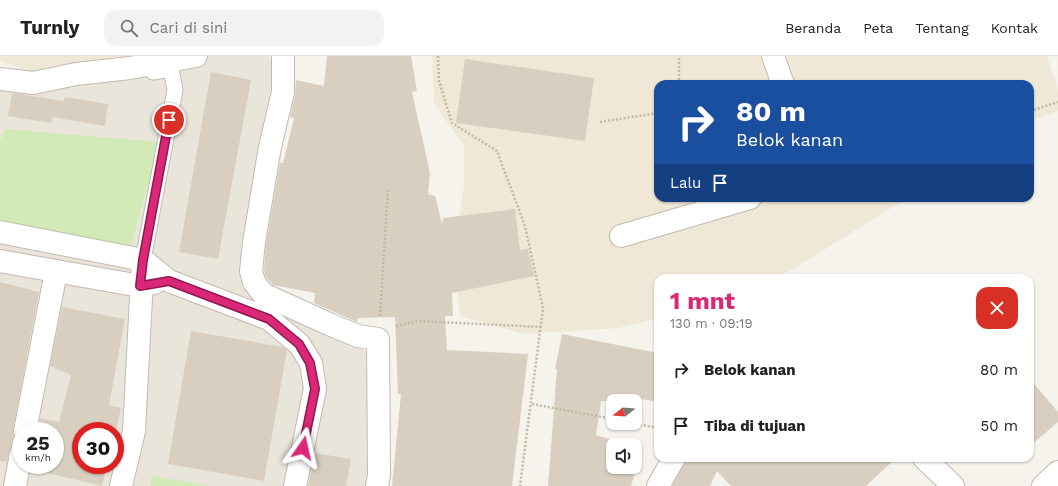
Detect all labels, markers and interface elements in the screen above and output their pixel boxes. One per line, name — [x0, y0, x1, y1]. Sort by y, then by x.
search box — [104, 10, 384, 46]
text: Turnly — [20, 16, 80, 39]
icon: search — [118, 17, 140, 39]
text: Cari di sini — [150, 19, 227, 37]
text: Beranda — [785, 20, 841, 36]
text: Peta — [863, 20, 893, 36]
text: Tentang — [915, 20, 969, 36]
text: Kontak — [991, 20, 1038, 36]
text: 80 m — [736, 95, 806, 128]
icon: right — [670, 96, 722, 148]
pin — [152, 103, 186, 137]
icon: arrive — [158, 109, 180, 131]
text: Belok kanan — [736, 129, 843, 150]
icon: arrive — [709, 172, 731, 194]
text: Lalu — [670, 174, 701, 192]
text: 1 mnt — [670, 287, 735, 315]
button: close — [976, 287, 1018, 329]
text: 130 m · 09:19 — [670, 316, 752, 331]
icon: right — [670, 359, 692, 381]
text: Belok kanan — [704, 361, 795, 379]
text: 80 m — [980, 361, 1018, 379]
north arrow — [606, 394, 642, 430]
map controls — [606, 394, 642, 474]
icon: arrive — [670, 415, 692, 437]
text: Tiba di tujuan — [704, 417, 806, 435]
text: 50 m — [981, 417, 1018, 435]
speed limit sign: 30 — [72, 422, 124, 474]
position arrow — [282, 427, 324, 469]
text: 25 — [26, 431, 50, 455]
button: sound — [606, 438, 642, 474]
text: km/h — [25, 452, 51, 463]

